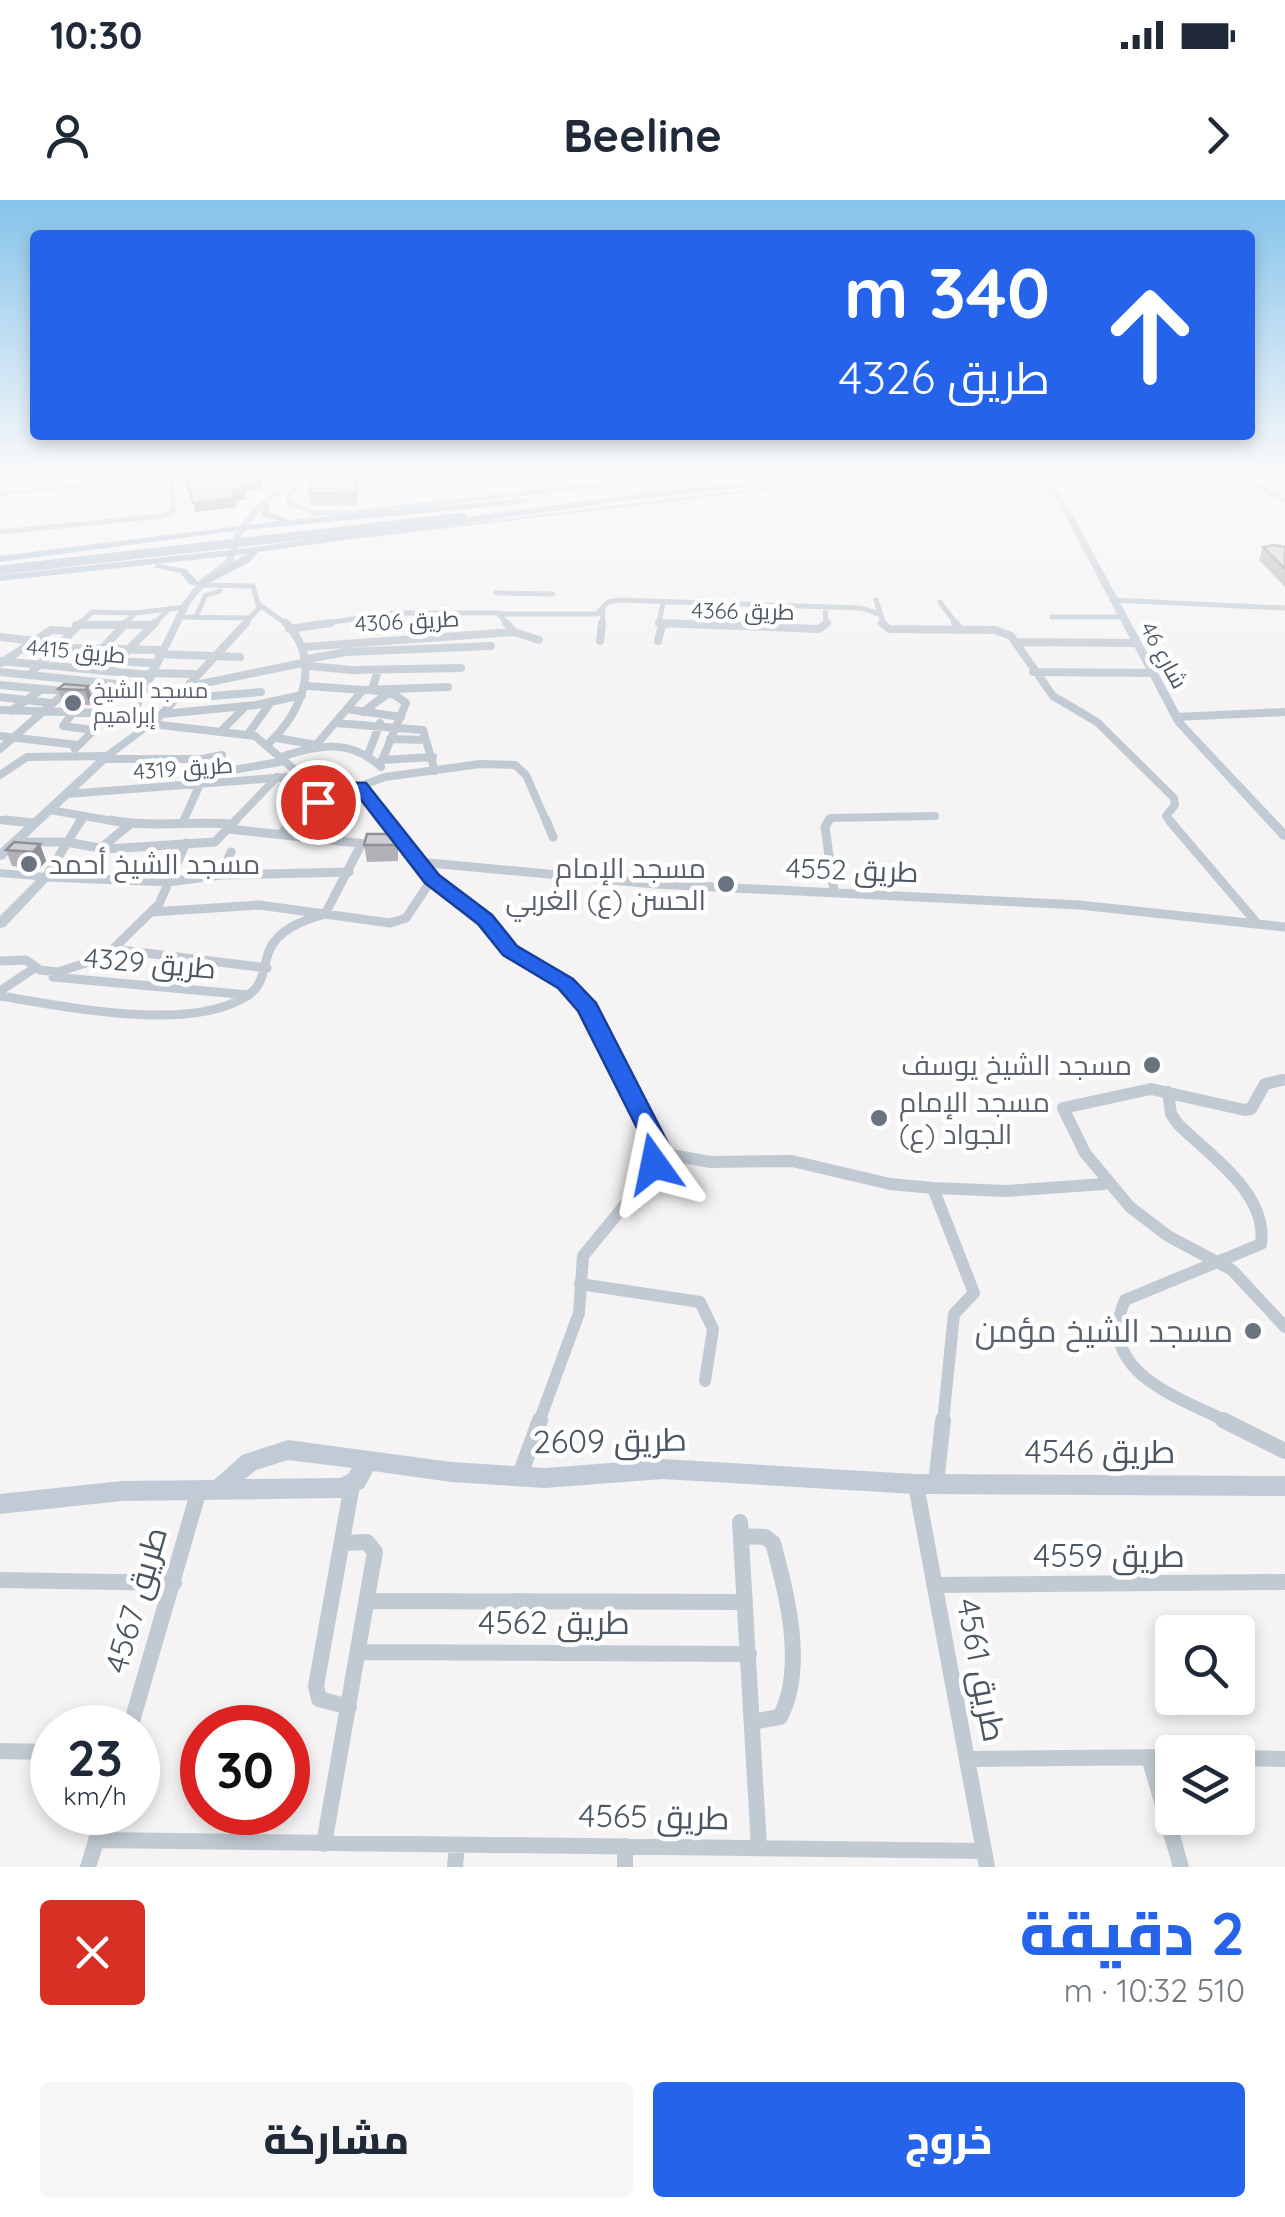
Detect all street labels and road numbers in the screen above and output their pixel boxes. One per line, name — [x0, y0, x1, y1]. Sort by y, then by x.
street label: طريق 4366 — [691, 596, 795, 626]
street label: طريق 4306 — [354, 604, 460, 638]
street label: شارع 46 — [1133, 617, 1194, 694]
street label: طريق 4415 — [25, 633, 127, 669]
street label: طريق 4319 — [132, 751, 234, 785]
street label: طريق 4552 — [785, 850, 919, 889]
street label: طريق 4329 — [83, 939, 217, 986]
street label: طريق 2609 — [533, 1419, 687, 1462]
street label: طريق 4546 — [1025, 1431, 1175, 1472]
street label: طريق 4567 — [95, 1522, 176, 1678]
street label: طريق 4559 — [1033, 1535, 1185, 1576]
street label: طريق 4561 — [948, 1595, 1015, 1745]
street label: طريق 4562 — [478, 1602, 630, 1643]
street label: طريق 4565 — [578, 1795, 730, 1838]

